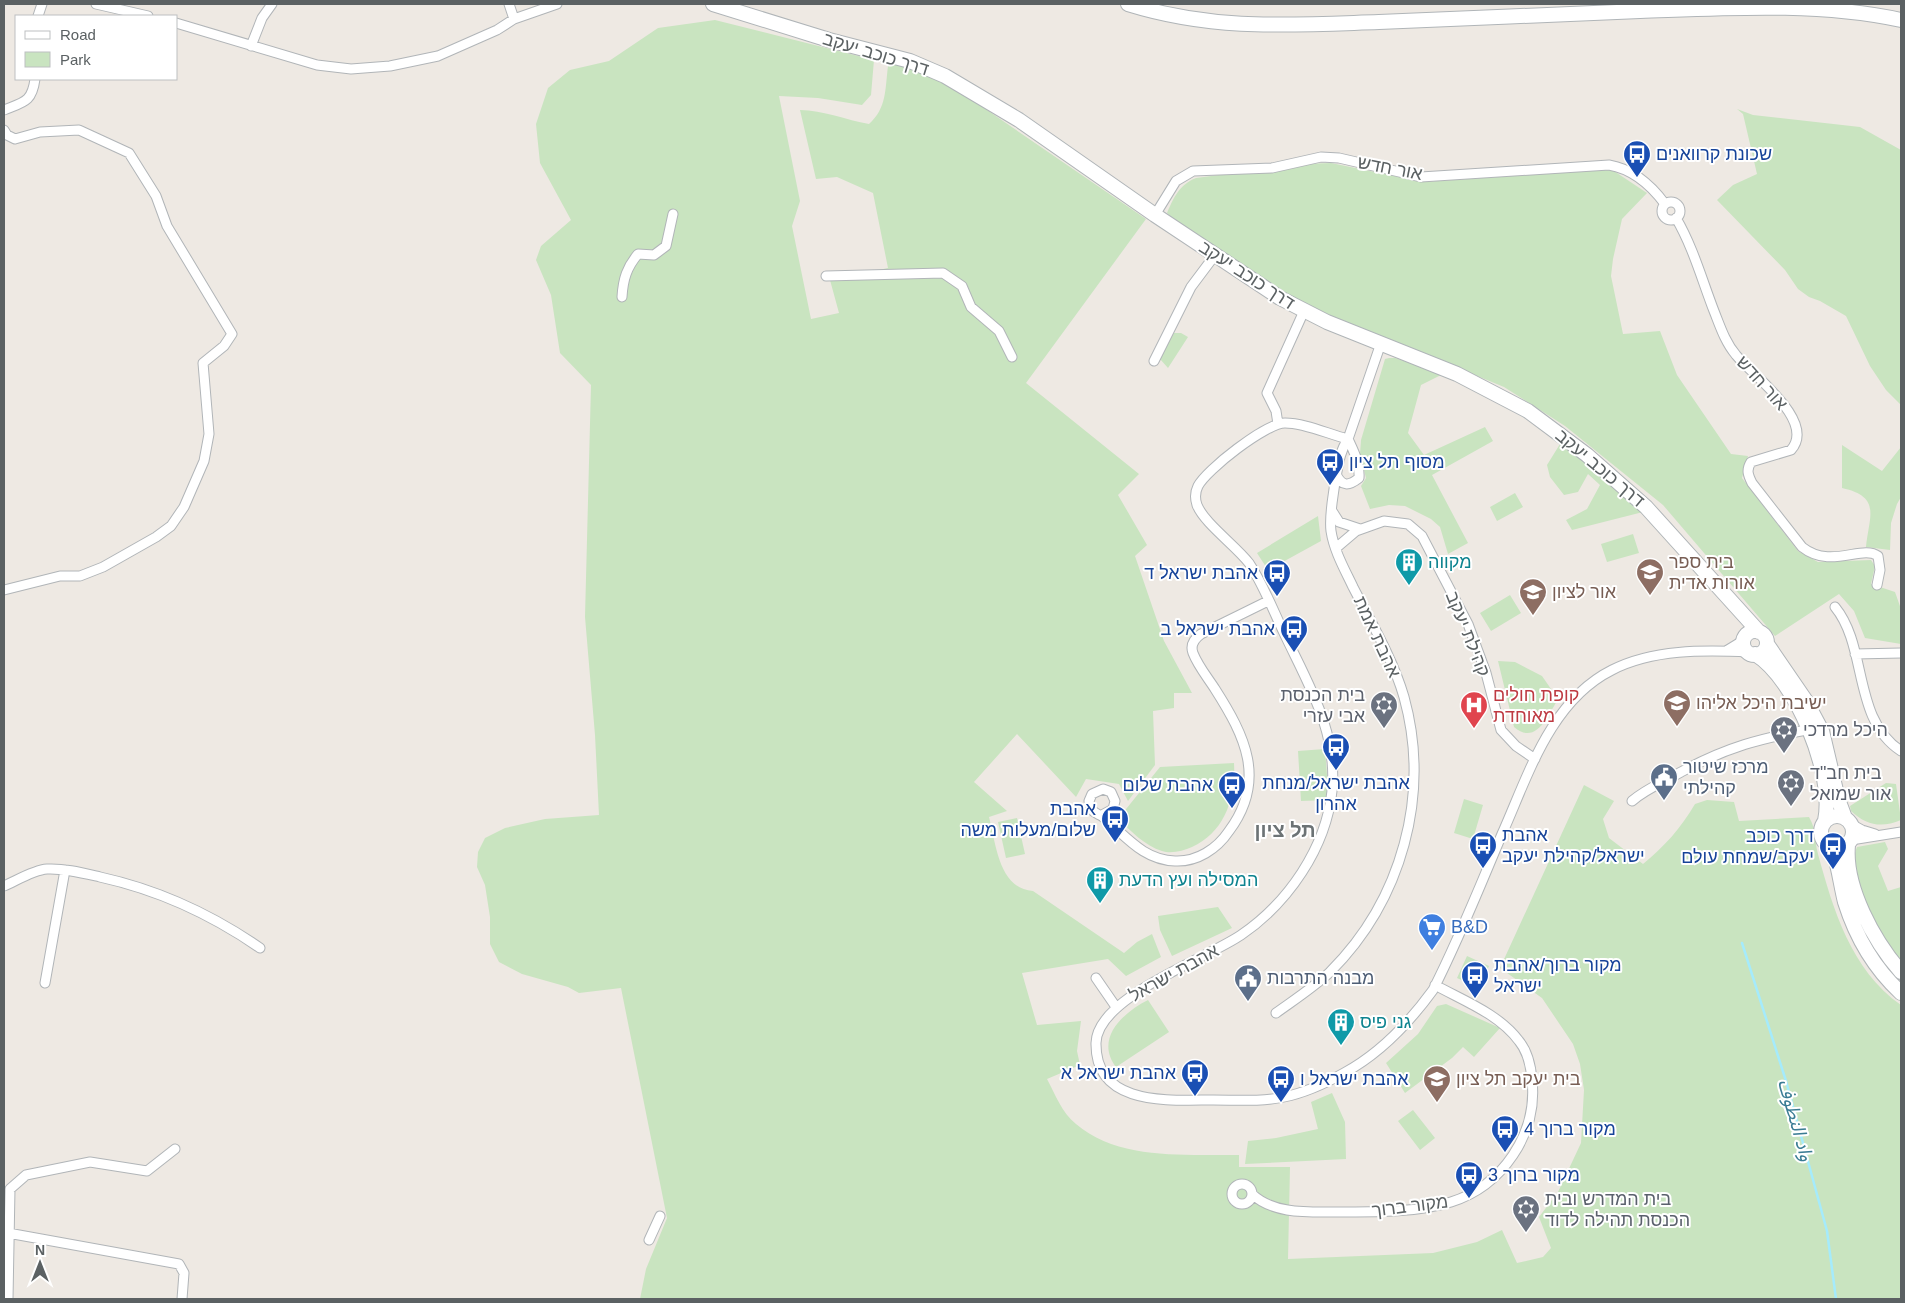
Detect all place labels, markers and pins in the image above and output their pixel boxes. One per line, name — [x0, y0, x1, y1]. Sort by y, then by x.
bus stop icon: שכונת קרוואנים — [1622, 139, 1652, 178]
place label: שכונת קרוואנים — [1656, 144, 1772, 164]
bus stop icon: מסוף תל ציון — [1315, 447, 1345, 486]
place label: מסוף תל ציון — [1349, 452, 1445, 472]
building icon: מקווה — [1394, 547, 1424, 586]
place label: מקווה — [1428, 552, 1472, 572]
place label: בית ספר אורות אדית — [1669, 552, 1755, 593]
school or university icon: בית ספר אורות אדית — [1635, 557, 1665, 596]
bus stop icon: אהבת ישראל ד — [1262, 558, 1292, 597]
place label: אהבת ישראל ד — [1144, 563, 1259, 583]
school or university icon: אור לציון — [1518, 577, 1548, 616]
place label: אור לציון — [1552, 582, 1617, 602]
bus stop icon: אהבת ישראל ב — [1279, 614, 1309, 653]
place label: אהבת ישראל ב — [1160, 619, 1276, 639]
place label: בית הכנסת אבי עזרי — [1281, 685, 1366, 726]
place label: קופת חולים מאוחדת — [1493, 685, 1579, 726]
school or university icon: ישיבת היכל אליהו — [1662, 688, 1692, 727]
synagogue icon: בית הכנסת אבי עזרי — [1369, 690, 1399, 729]
hospital icon: קופת חולים מאוחדת — [1459, 690, 1489, 729]
place label: ישיבת היכל אליהו — [1696, 693, 1827, 713]
synagogue icon: היכל מרדכי — [1769, 715, 1799, 754]
place label: היכל מרדכי — [1803, 720, 1888, 740]
bus stop icon: אהבת ישראל/מנחת אהרון — [1321, 732, 1351, 771]
place label: מרכז שיטור קהילתי — [1683, 757, 1769, 798]
public building icon: מרכז שיטור קהילתי — [1649, 762, 1679, 801]
place label: בית חב"ד אור שמואל — [1810, 763, 1892, 804]
synagogue icon: בית חב"ד אור שמואל — [1776, 768, 1806, 807]
bus stop icon: אהבת שלום — [1217, 770, 1247, 809]
place label: אהבת ישראל/מנחת אהרון — [1262, 773, 1410, 814]
place label: אהבת שלום — [1123, 775, 1214, 795]
place label: אהבת שלום/מעלות משה — [960, 799, 1097, 840]
bus stop icon: אהבת שלום/מעלות משה — [1100, 804, 1130, 843]
place label: אהבת ישראל/קהילת יעקב — [1502, 825, 1645, 866]
place label: דרך כוכב יעקב/שמחת עולם — [1681, 826, 1814, 867]
bus stop icon: אהבת ישראל/קהילת יעקב — [1468, 830, 1498, 869]
bus stop icon: דרך כוכב יעקב/שמחת עולם — [1818, 831, 1848, 870]
building icon: המסילה ועץ הדעת — [1085, 865, 1115, 904]
place label: המסילה ועץ הדעת — [1119, 870, 1258, 890]
supermarket icon: B&D — [1417, 912, 1447, 951]
place label: B&D — [1451, 917, 1488, 937]
place label: מקור ברוך/אהבת ישראל — [1494, 955, 1622, 996]
bus stop icon: מקור ברוך/אהבת ישראל — [1460, 960, 1490, 999]
public building icon: מבנה התרבות — [1233, 963, 1263, 1002]
place label: מבנה התרבות — [1267, 968, 1374, 988]
building icon: גני פיס — [1326, 1007, 1356, 1046]
place label: גני פיס — [1360, 1012, 1412, 1032]
bus stop icon: אהבת ישראל א — [1180, 1058, 1210, 1097]
place label: אהבת ישראל א — [1061, 1063, 1177, 1083]
bus stop icon: אהבת ישראל ו — [1266, 1064, 1296, 1103]
school or university icon: בית יעקב תל ציון — [1422, 1064, 1452, 1103]
place label: אהבת ישראל ו — [1300, 1069, 1409, 1089]
place label: בית יעקב תל ציון — [1456, 1069, 1581, 1089]
bus stop icon: מקור ברוך 4 — [1490, 1114, 1520, 1153]
place label: מקור ברוך 4 — [1524, 1119, 1616, 1139]
bus stop icon: מקור ברוך 3 — [1454, 1160, 1484, 1199]
place label: מקור ברוך 3 — [1488, 1165, 1580, 1185]
place label: בית המדרש ובית הכנסת תהילה לדוד — [1545, 1189, 1690, 1230]
synagogue icon: בית המדרש ובית הכנסת תהילה לדוד — [1511, 1194, 1541, 1233]

